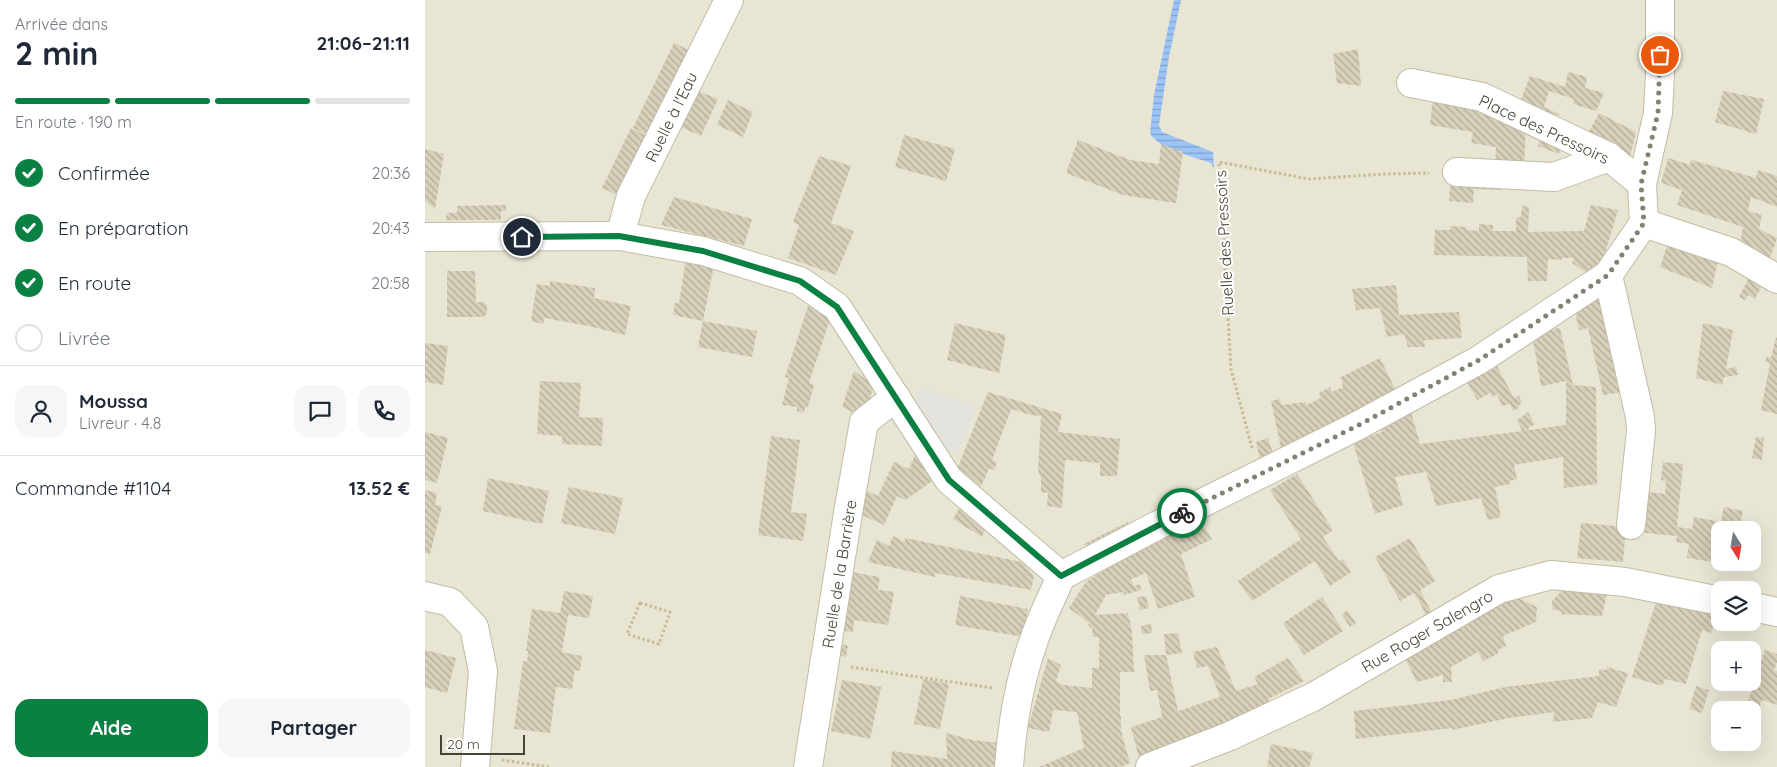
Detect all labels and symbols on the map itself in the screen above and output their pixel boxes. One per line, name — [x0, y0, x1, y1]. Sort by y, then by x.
pin — [1639, 34, 1681, 76]
street label: Ruelle à l'Eau — [641, 69, 701, 165]
street label: Place des Pressoirs — [1476, 90, 1612, 168]
street label: Ruelle des Pressoirs — [1210, 170, 1238, 316]
pin — [501, 216, 543, 258]
courier — [1157, 488, 1207, 538]
street label: Ruelle de la Barrière — [817, 498, 861, 650]
north arrow — [1711, 521, 1761, 571]
street label: Rue Roger Salengro — [1358, 585, 1496, 677]
scale bar — [440, 732, 525, 755]

